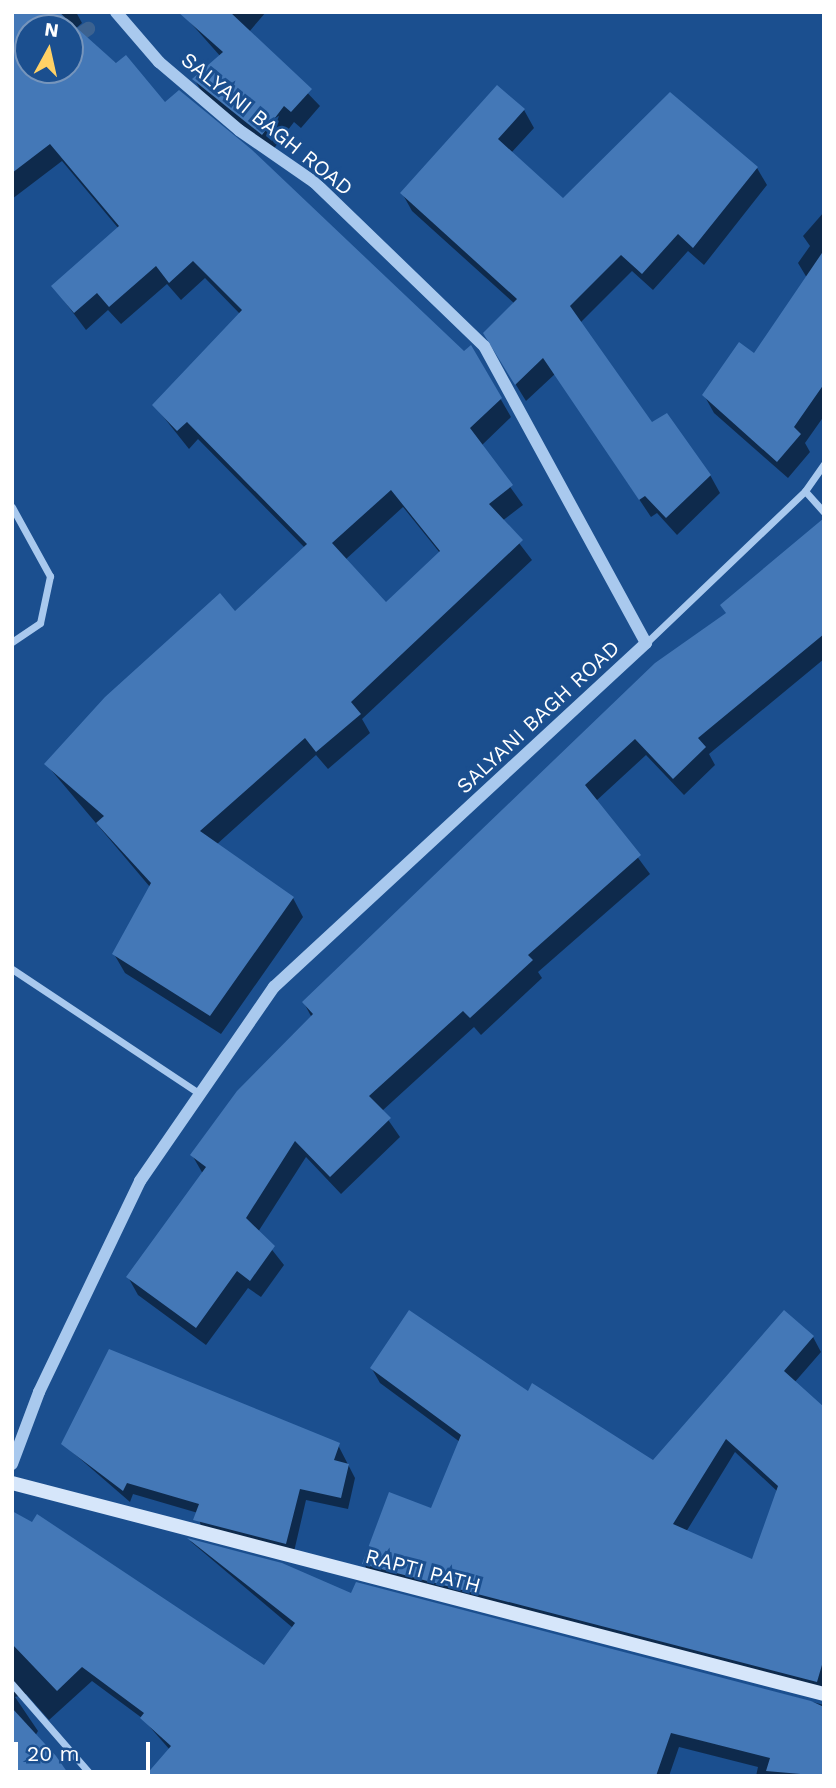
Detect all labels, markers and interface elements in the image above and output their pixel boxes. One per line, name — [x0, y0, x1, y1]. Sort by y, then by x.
north arrow — [14, 14, 84, 84]
text: N — [43, 17, 60, 42]
street label: SALYANI BAGH ROAD — [176, 47, 358, 201]
street label: SALYANI BAGH ROAD — [451, 635, 625, 799]
street label: RAPTI PATH — [362, 1543, 484, 1599]
scale bar — [18, 1728, 154, 1772]
text: 20 m — [27, 1741, 79, 1766]

